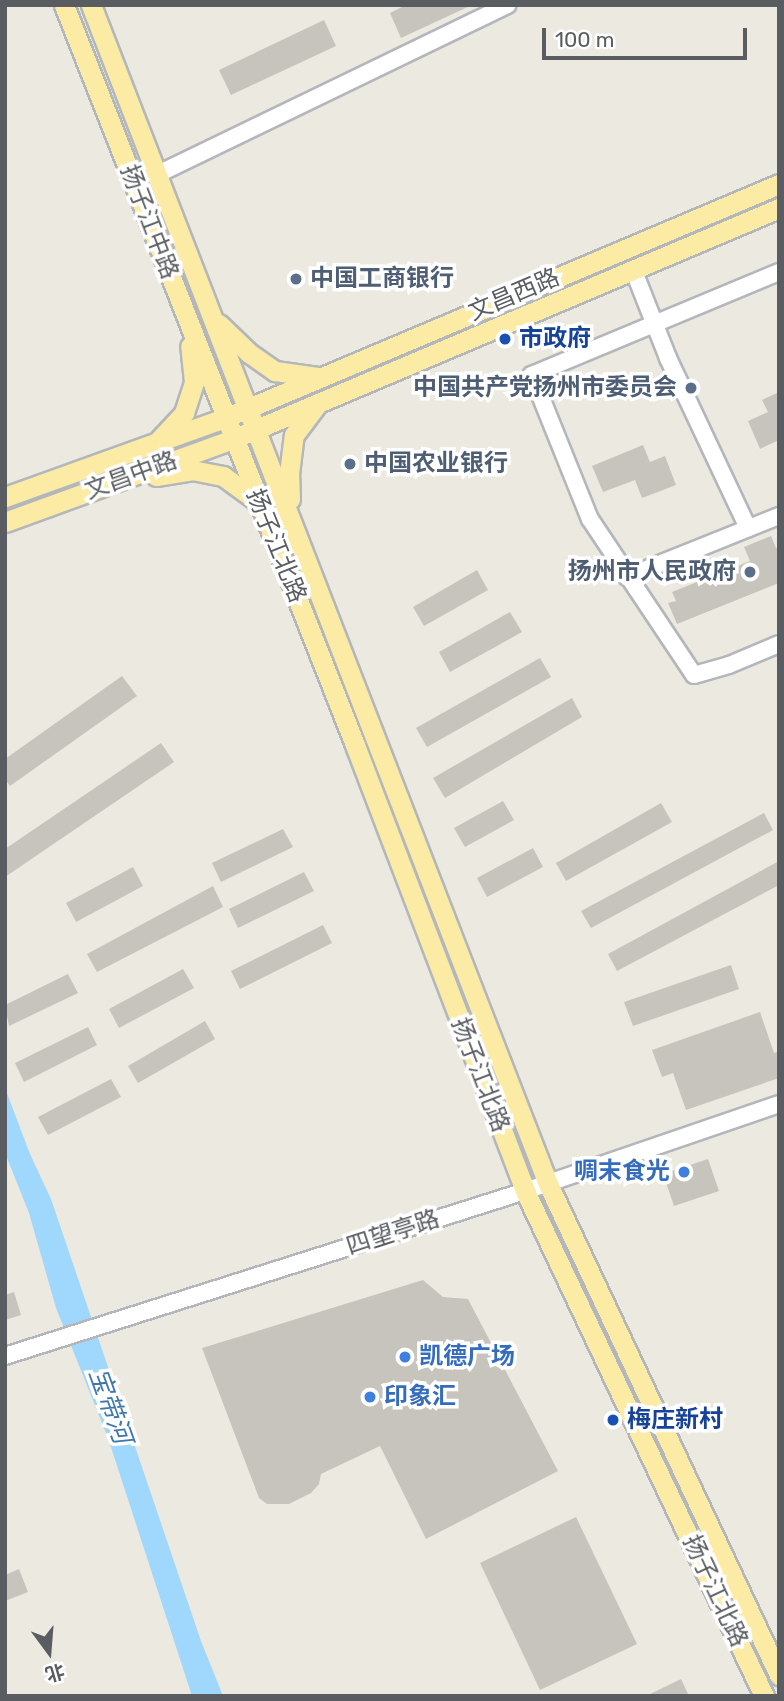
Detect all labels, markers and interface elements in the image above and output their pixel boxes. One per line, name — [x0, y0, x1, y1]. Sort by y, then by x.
scale bar — [546, 14, 751, 58]
text: 100 m — [555, 27, 614, 52]
street label: 扬子江中路 — [114, 161, 184, 283]
street label: 文昌西路 — [464, 263, 564, 327]
place label: 中国工商银行 — [310, 265, 454, 293]
marker: 中国工商银行 — [288, 271, 304, 287]
place label: 市政府 — [519, 325, 591, 353]
marker: 市政府 — [497, 331, 513, 347]
place label: 中国共产党扬州市委员会 — [413, 374, 677, 402]
marker: 中国共产党扬州市委员会 — [683, 380, 699, 396]
street label: 文昌中路 — [81, 446, 181, 506]
place label: 中国农业银行 — [364, 450, 508, 478]
marker: 中国农业银行 — [342, 456, 358, 472]
street label: 扬子江北路 — [240, 485, 312, 607]
place label: 扬州市人民政府 — [568, 558, 736, 586]
marker: 扬州市人民政府 — [742, 564, 758, 580]
street label: 扬子江北路 — [445, 1014, 515, 1136]
place label: 啁末食光 — [574, 1158, 670, 1186]
marker: 啁末食光 — [676, 1164, 692, 1180]
street label: 四望亭路 — [343, 1204, 443, 1262]
place label: 凯德广场 — [419, 1343, 515, 1371]
marker: 凯德广场 — [397, 1349, 413, 1365]
water label: 宝带河 — [82, 1364, 138, 1448]
place label: 印象汇 — [384, 1383, 456, 1411]
marker: 印象汇 — [362, 1389, 378, 1405]
place label: 梅庄新村 — [627, 1406, 723, 1434]
marker: 梅庄新村 — [605, 1412, 621, 1428]
street label: 扬子江北路 — [677, 1531, 753, 1651]
north arrow — [14, 1617, 84, 1687]
text: 北 — [43, 1659, 67, 1686]

